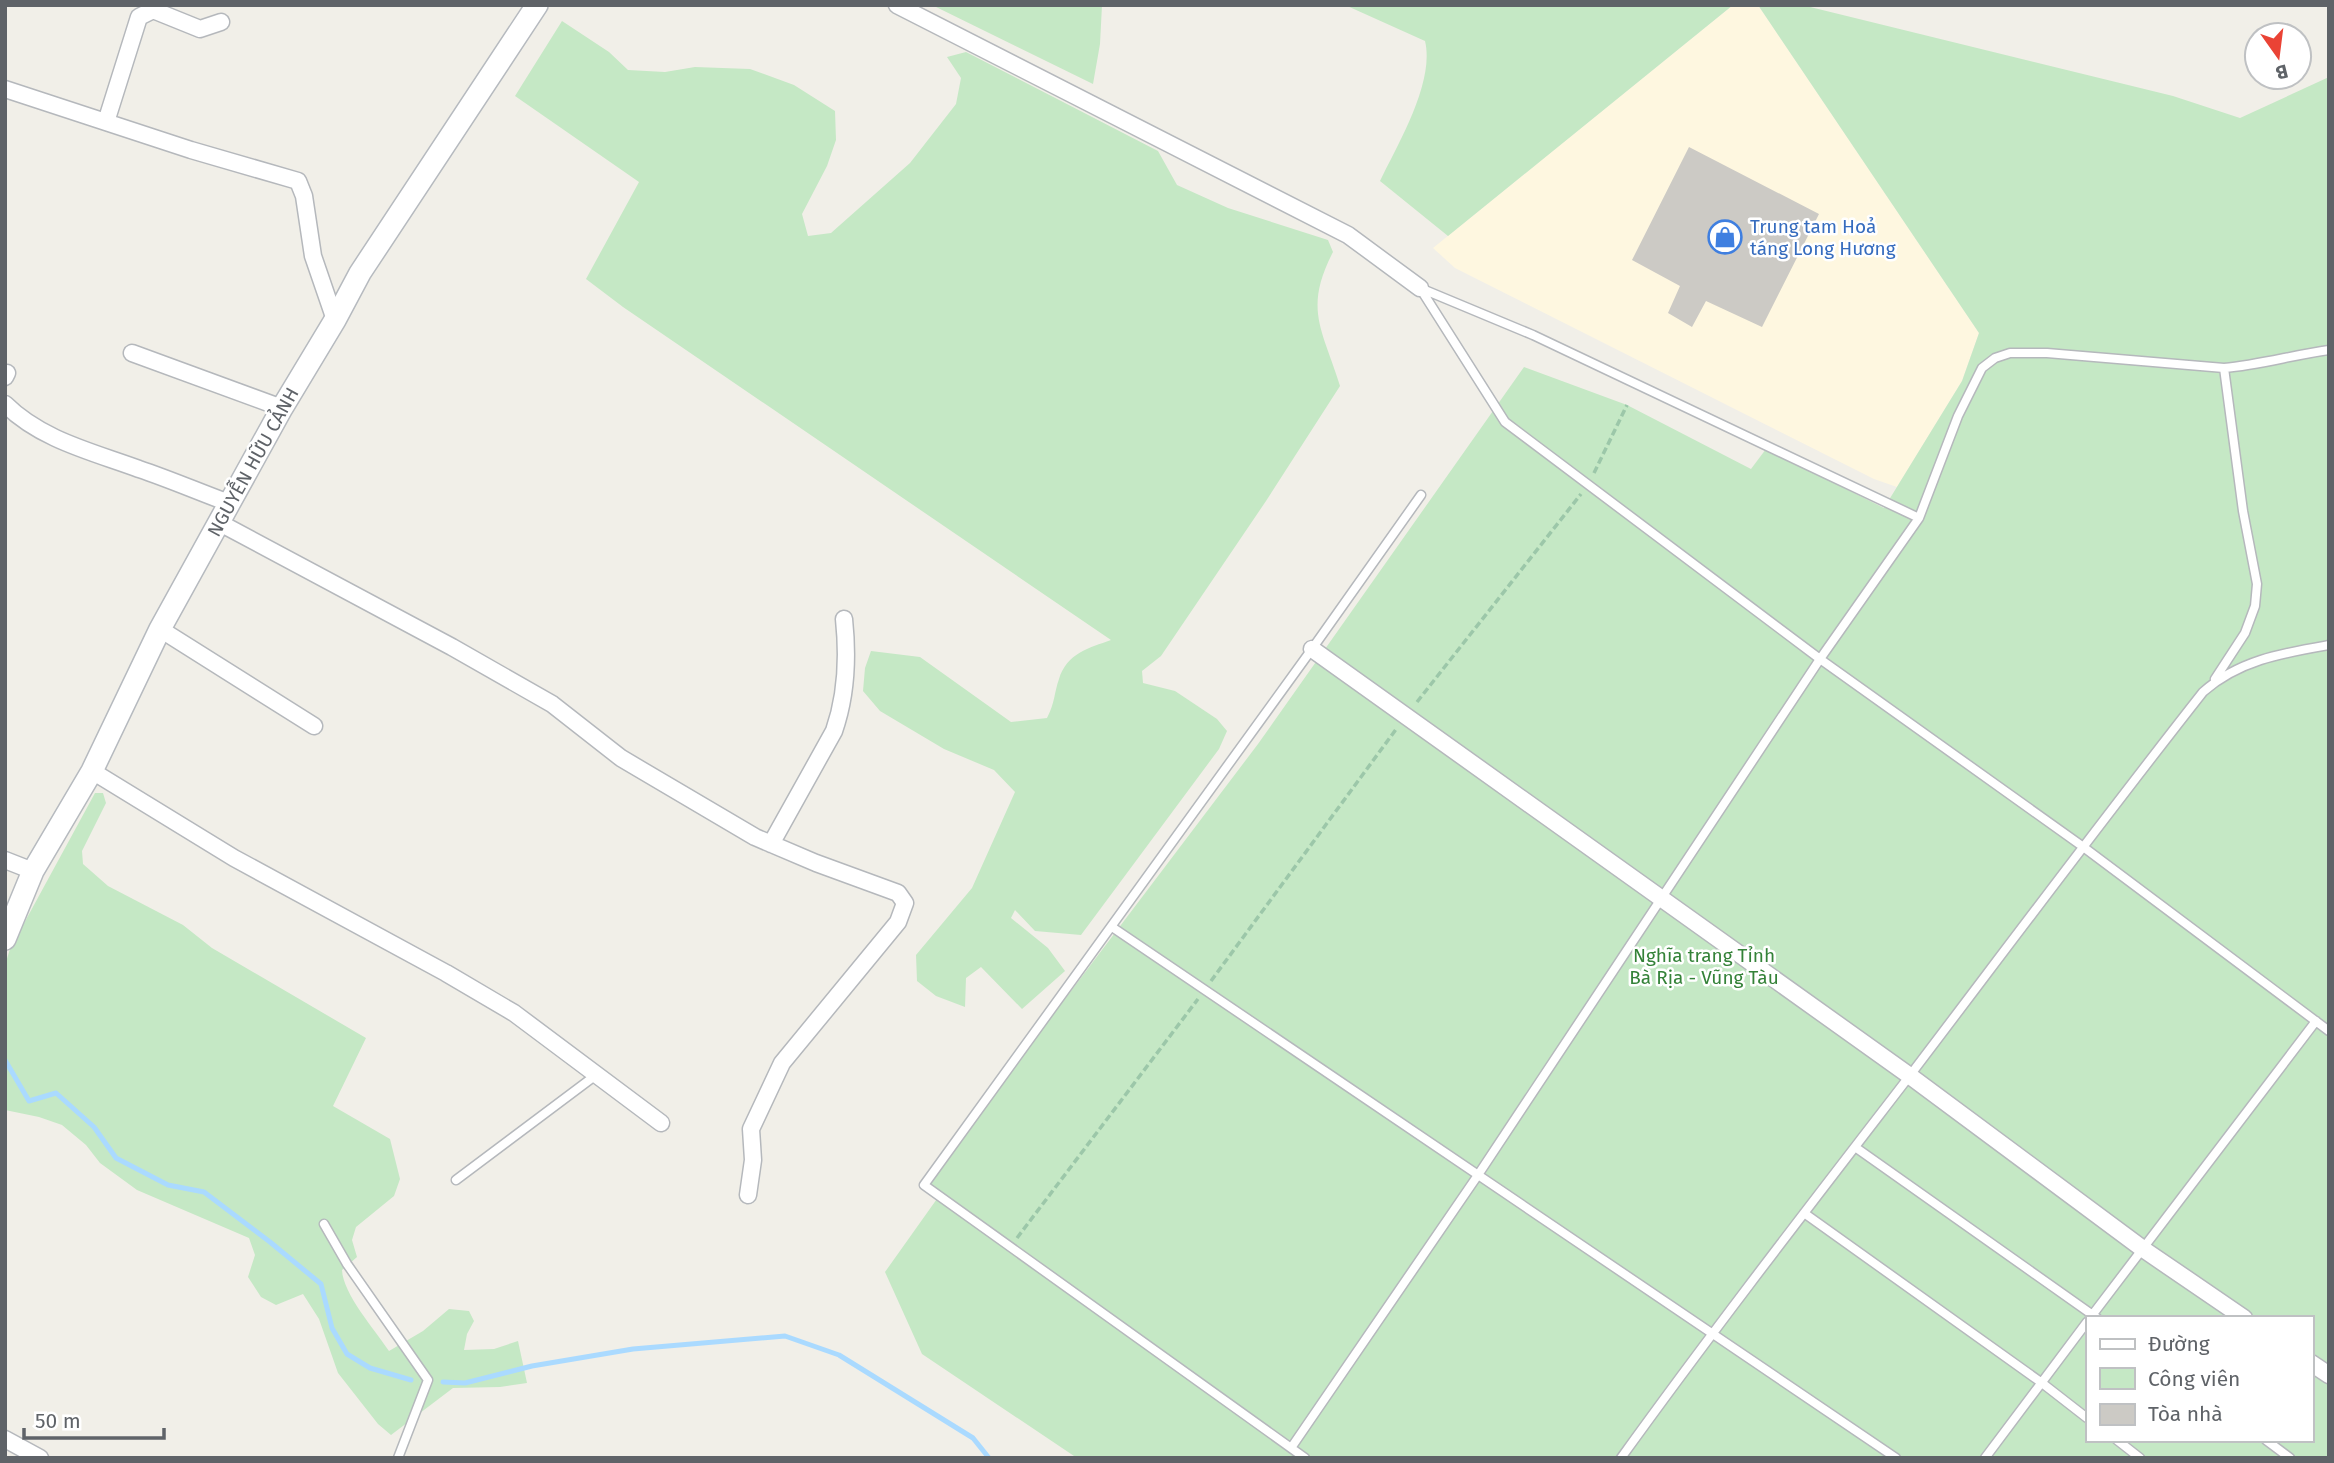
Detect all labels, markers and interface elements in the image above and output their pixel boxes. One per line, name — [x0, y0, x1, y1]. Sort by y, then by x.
north arrow — [2243, 21, 2313, 91]
text: B — [2273, 59, 2290, 85]
place label: Trung tam Hoả táng Long Hương — [1750, 215, 1896, 260]
shop icon: Trung tam Hoả táng Long Hương — [1706, 218, 1744, 256]
street label: NGUYỄN HỮU CẢNH — [201, 382, 304, 541]
park label: Nghĩa trang Tỉnh Bà Rịa - Vũng Tàu — [1629, 944, 1779, 989]
legend — [2086, 1316, 2313, 1442]
text: Đường — [2148, 1331, 2210, 1357]
text: Công viên — [2148, 1366, 2240, 1392]
scale bar — [24, 1396, 164, 1440]
text: Tòa nhà — [2148, 1401, 2223, 1427]
text: 50 m — [35, 1408, 81, 1434]

